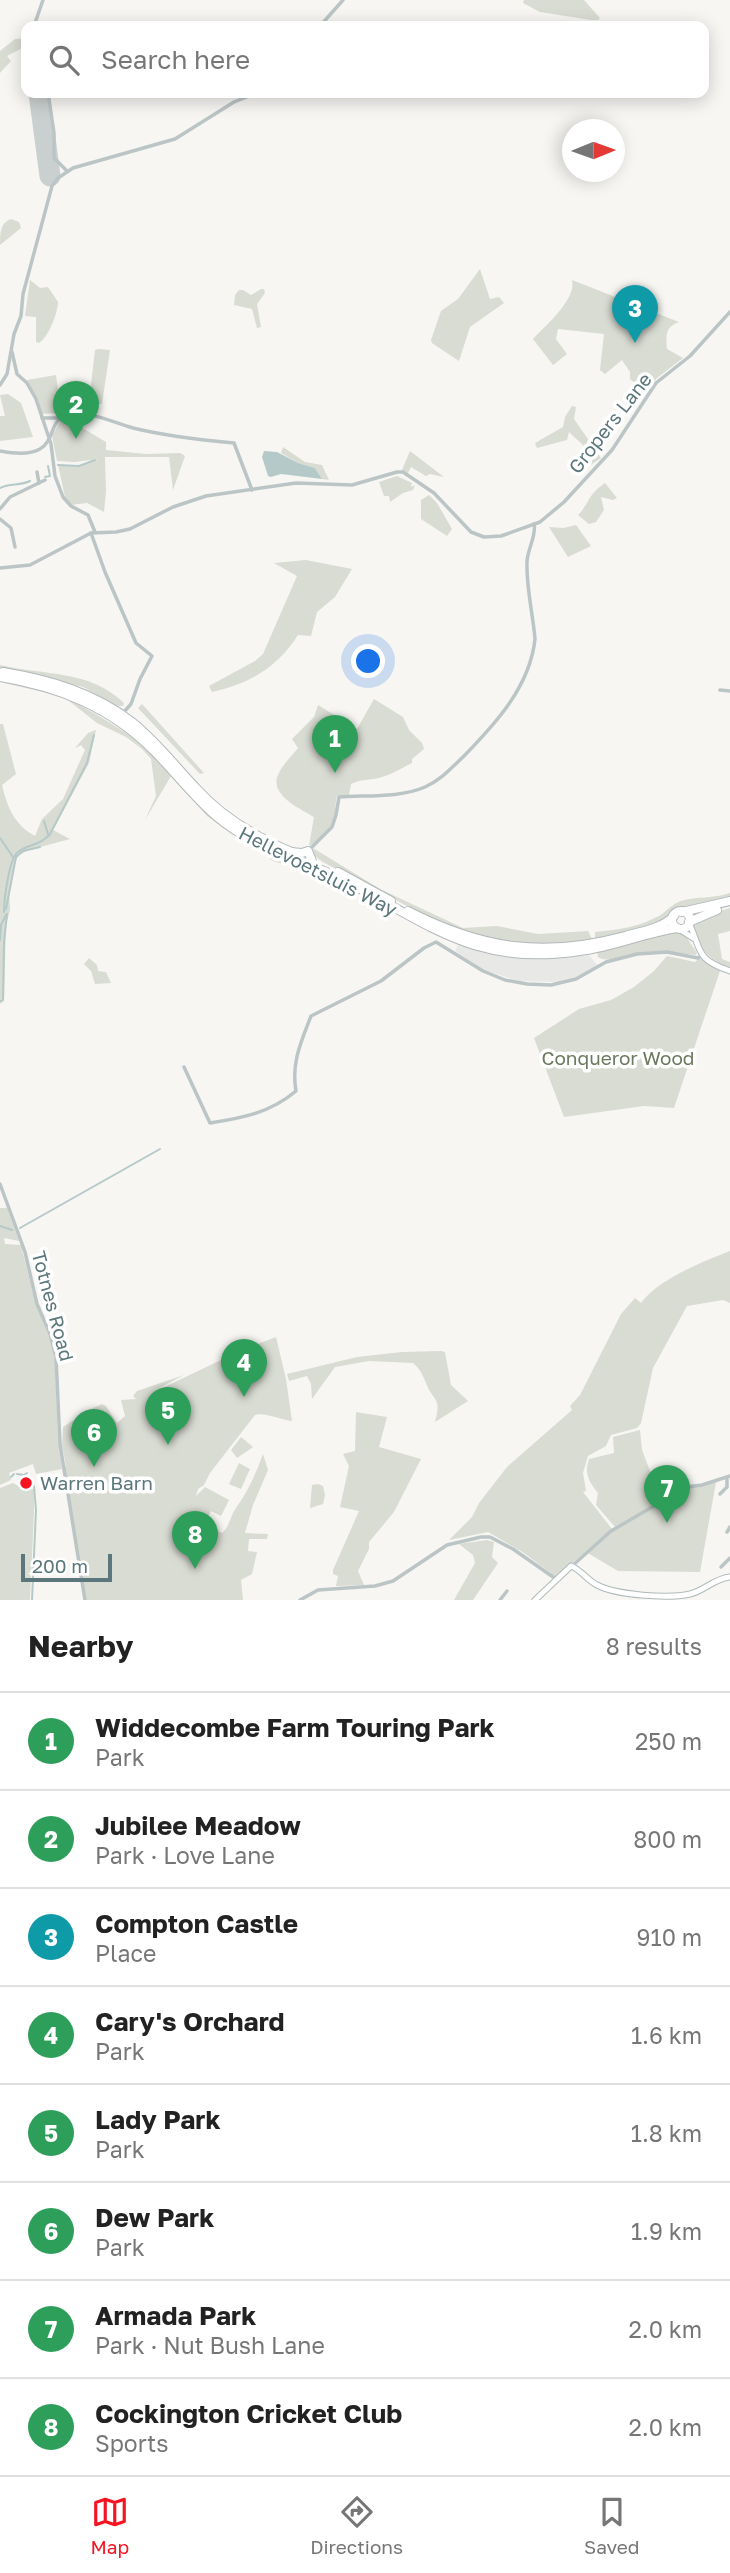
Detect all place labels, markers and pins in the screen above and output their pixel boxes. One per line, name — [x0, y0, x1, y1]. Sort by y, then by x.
pin: 3 — [612, 285, 658, 343]
pin: 2 — [53, 381, 99, 439]
pin: 1 — [312, 715, 358, 773]
pin: 4 — [221, 1339, 267, 1397]
pin: 5 — [145, 1387, 191, 1445]
pin: 6 — [71, 1409, 117, 1467]
pin: 7 — [644, 1465, 690, 1523]
place label: Warren Barn — [40, 1471, 153, 1494]
marker: Warren Barn — [18, 1475, 34, 1491]
pin: 8 — [172, 1511, 218, 1569]

